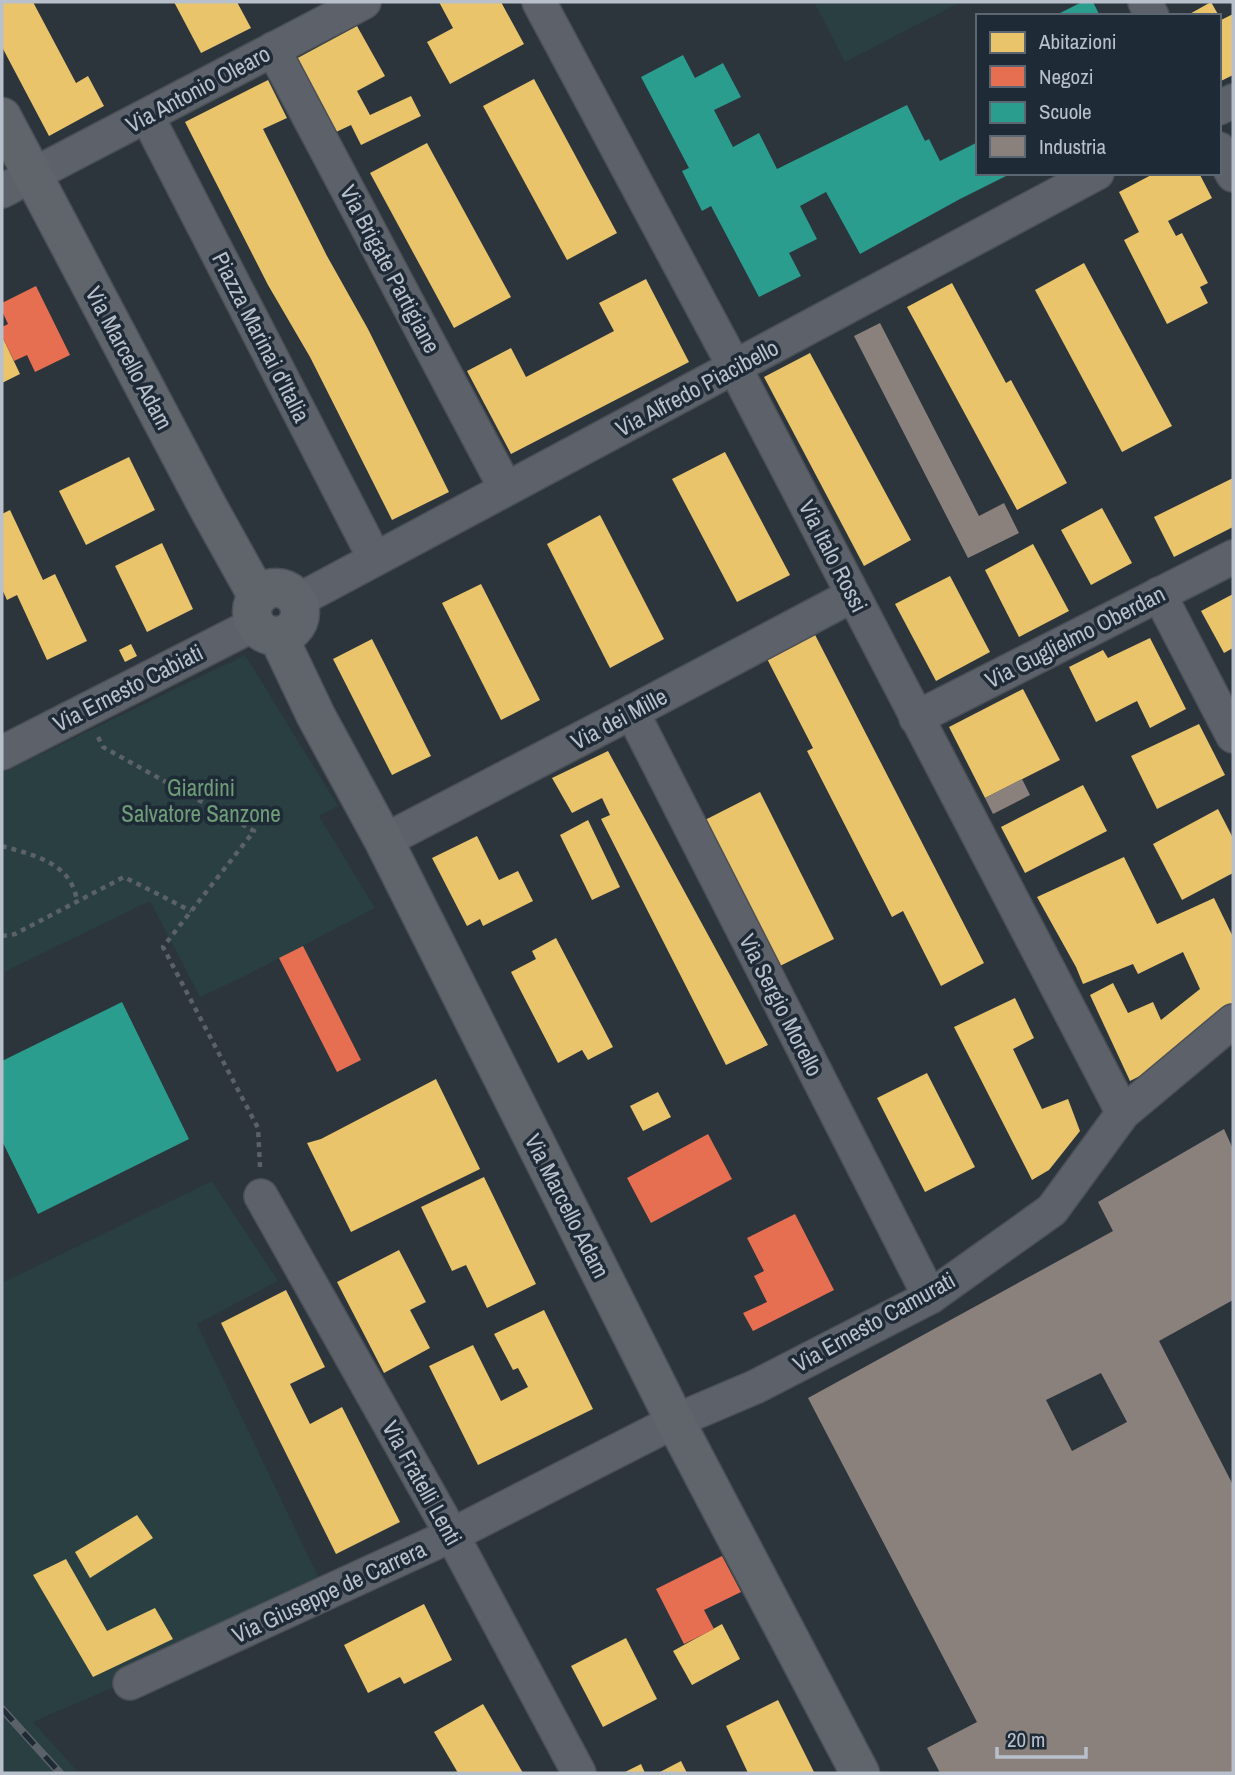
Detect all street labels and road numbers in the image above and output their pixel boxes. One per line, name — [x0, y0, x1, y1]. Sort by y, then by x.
street label: Via Antonio Olearo — [120, 38, 275, 140]
street label: Via Brigate Partigiane — [333, 179, 448, 358]
street label: Piazza Marinai d'Italia — [205, 246, 318, 428]
street label: Via Marcello Adam — [79, 281, 180, 435]
street label: Via Alfredo Piacibello — [610, 332, 784, 444]
street label: Via Italo Rossi — [792, 494, 875, 617]
street label: Via Guglielmo Oberdan — [980, 578, 1170, 695]
street label: Via Ernesto Cabiati — [48, 636, 208, 739]
street label: Via dei Mille — [565, 680, 672, 757]
street label: Via Sergio Morello — [732, 928, 831, 1081]
street label: Via Marcello Adam — [518, 1128, 617, 1283]
street label: Via Ernesto Camurati — [787, 1264, 960, 1379]
street label: Via Fratelli Lenti — [375, 1415, 469, 1551]
street label: Via Giuseppe de Carrera — [227, 1533, 431, 1650]

